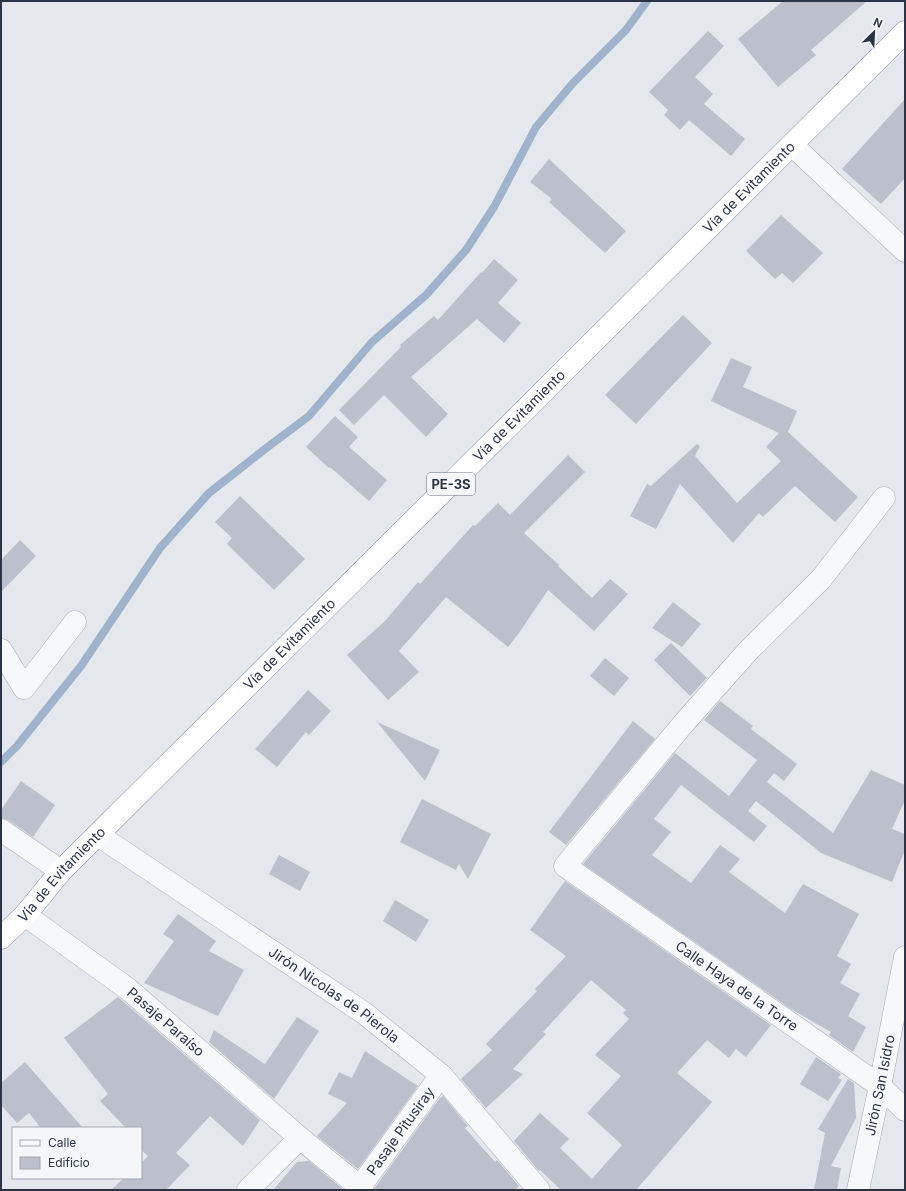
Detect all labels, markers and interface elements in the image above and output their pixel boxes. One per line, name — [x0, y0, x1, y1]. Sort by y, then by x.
north arrow — [854, 12, 894, 52]
text: N — [871, 15, 885, 31]
street label: Vía de Evitamiento — [699, 138, 798, 236]
street label: Vía de Evitamiento — [469, 366, 568, 465]
road number: PE-3S — [427, 473, 475, 495]
street label: Vía de Evitamiento — [239, 594, 338, 693]
street label: Vía de Evitamiento — [14, 823, 109, 925]
street label: Calle Haya de la Torre — [672, 937, 802, 1034]
street label: Jirón Nicolas de Pierola — [266, 943, 403, 1046]
street label: Pasaje Paraíso — [124, 983, 208, 1060]
street label: Jirón San Isidro — [861, 1033, 898, 1137]
street label: Pasaje Pitusiray — [363, 1083, 438, 1178]
legend — [12, 1127, 142, 1179]
text: Calle — [48, 1135, 76, 1150]
text: Edificio — [48, 1155, 90, 1170]

